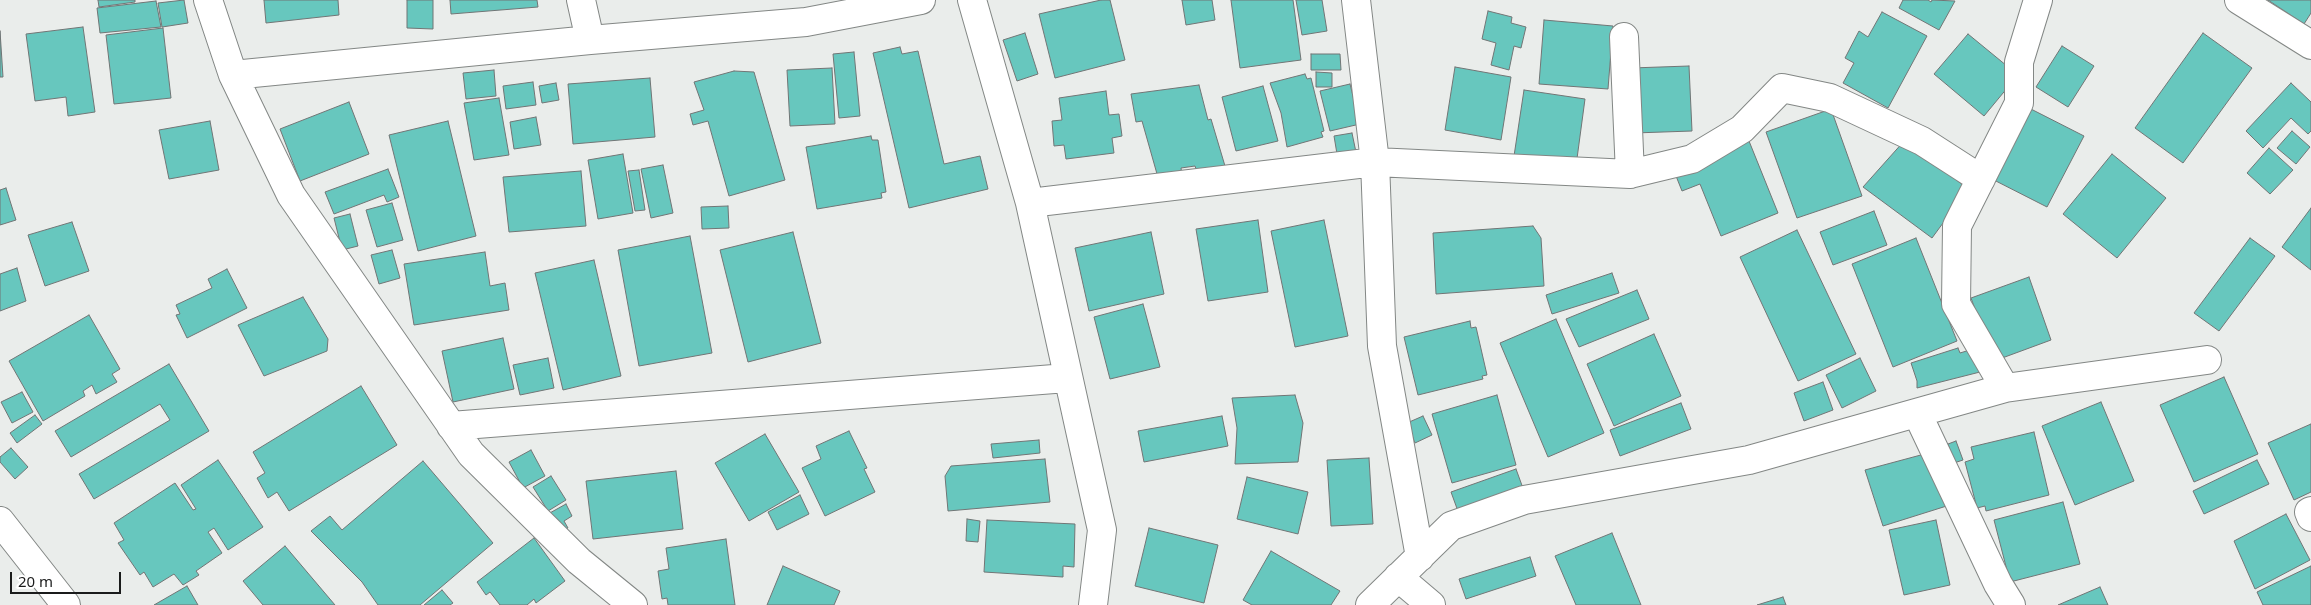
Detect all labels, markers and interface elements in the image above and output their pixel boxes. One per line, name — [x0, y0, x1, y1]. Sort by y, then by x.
scale bar — [12, 562, 124, 594]
text: 20 m — [18, 571, 53, 591]

